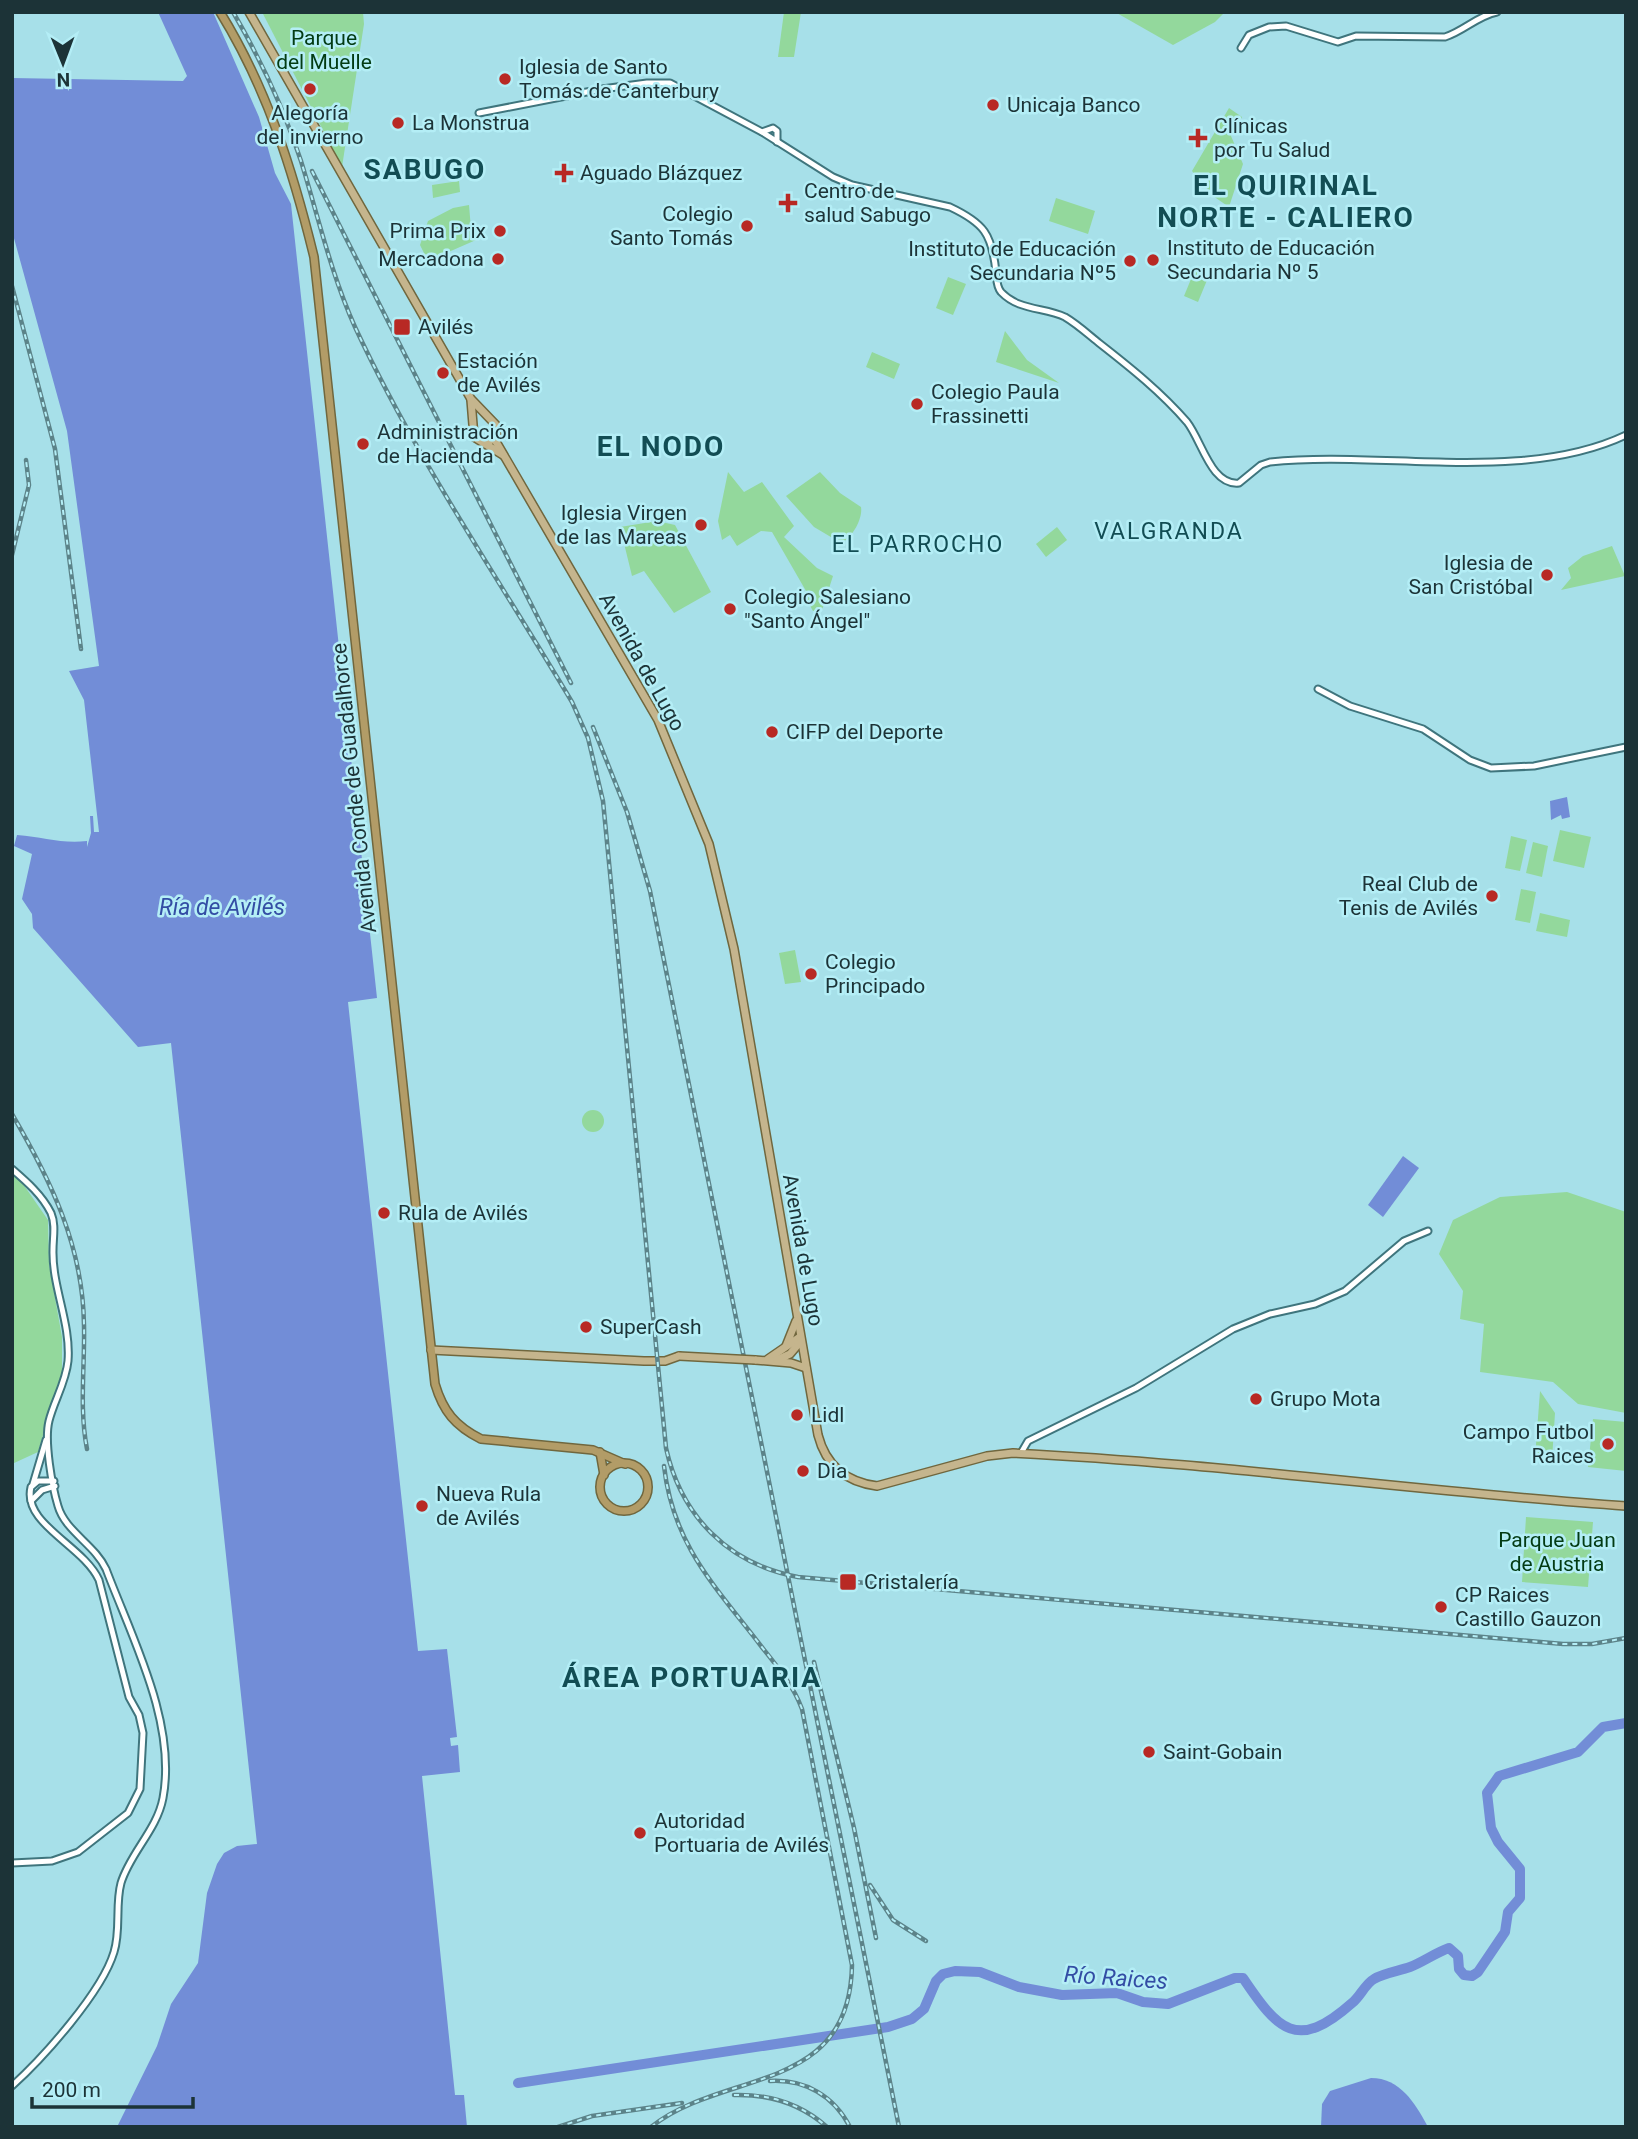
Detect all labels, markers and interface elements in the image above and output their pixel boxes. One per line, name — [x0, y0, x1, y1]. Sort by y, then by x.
park label: Parque del Muelle — [276, 26, 372, 74]
north arrow — [28, 28, 98, 98]
place label: Iglesia de Santo Tomás de Canterbury — [519, 55, 719, 103]
text: N — [56, 68, 70, 91]
marker: Iglesia de Santo Tomás de Canterbury — [497, 71, 513, 87]
marker: Alegoría del invierno — [302, 81, 318, 97]
place label: Unicaja Banco — [1007, 93, 1140, 117]
marker: Unicaja Banco — [985, 97, 1001, 113]
place label: Alegoría del invierno — [256, 101, 364, 149]
place label: La Monstrua — [412, 111, 530, 135]
place label: Clínicas por Tu Salud — [1214, 114, 1330, 162]
marker: La Monstrua — [390, 115, 406, 131]
marker: Clínicas por Tu Salud — [1188, 128, 1208, 148]
district label: SABUGO — [364, 153, 486, 186]
place label: Aguado Blázquez — [580, 161, 742, 185]
marker: Aguado Blázquez — [554, 163, 574, 183]
district label: EL QUIRINAL NORTE - CALIERO — [1157, 169, 1415, 234]
place label: Centro de salud Sabugo — [804, 179, 931, 227]
marker: Centro de salud Sabugo — [778, 193, 798, 213]
place label: Colegio Santo Tomás — [610, 202, 733, 250]
marker: Colegio Santo Tomás — [739, 218, 755, 234]
place label: Prima Prix — [390, 219, 486, 243]
marker: Prima Prix — [492, 223, 508, 239]
place label: Instituto de Educación Secundaria Nº 5 — [1167, 236, 1375, 284]
place label: Instituto de Educación Secundaria Nº5 — [908, 237, 1116, 285]
place label: Mercadona — [378, 247, 484, 271]
marker: Mercadona — [490, 251, 506, 267]
marker: Instituto de Educación Secundaria Nº 5 — [1145, 252, 1161, 268]
marker: Instituto de Educación Secundaria Nº5 — [1122, 253, 1138, 269]
place label: Avilés — [418, 315, 474, 339]
marker: Avilés — [392, 317, 412, 337]
place label: Estación de Avilés — [457, 349, 541, 397]
marker: Estación de Avilés — [435, 365, 451, 381]
place label: Colegio Paula Frassinetti — [931, 380, 1060, 428]
marker: Colegio Paula Frassinetti — [909, 396, 925, 412]
place label: Administración de Hacienda — [377, 420, 518, 468]
district label: EL NODO — [597, 430, 725, 463]
marker: Administración de Hacienda — [355, 436, 371, 452]
place label: Iglesia Virgen de las Mareas — [556, 501, 687, 549]
marker: Iglesia Virgen de las Mareas — [693, 517, 709, 533]
district label: VALGRANDA — [1094, 518, 1244, 545]
district label: EL PARROCHO — [832, 531, 1004, 558]
place label: Iglesia de San Cristóbal — [1409, 551, 1533, 599]
marker: Iglesia de San Cristóbal — [1539, 567, 1555, 583]
place label: Colegio Salesiano "Santo Ángel" — [744, 585, 911, 633]
street label: Avenida de Lugo — [594, 589, 690, 735]
marker: Colegio Salesiano "Santo Ángel" — [722, 601, 738, 617]
street label: Avenida Conde de Guadalhorce — [327, 642, 381, 934]
place label: CIFP del Deporte — [786, 720, 943, 744]
marker: CIFP del Deporte — [764, 724, 780, 740]
place label: Real Club de Tenis de Avilés — [1339, 872, 1478, 920]
marker: Real Club de Tenis de Avilés — [1484, 888, 1500, 904]
water label: Ría de Avilés — [159, 894, 285, 921]
place label: Colegio Principado — [825, 950, 925, 998]
marker: Colegio Principado — [803, 966, 819, 982]
street label: Avenida de Lugo — [778, 1172, 828, 1328]
place label: Rula de Avilés — [398, 1201, 528, 1225]
marker: Rula de Avilés — [376, 1205, 392, 1221]
place label: SuperCash — [600, 1315, 702, 1339]
marker: SuperCash — [578, 1319, 594, 1335]
place label: Grupo Mota — [1270, 1387, 1381, 1411]
marker: Grupo Mota — [1248, 1391, 1264, 1407]
place label: Lidl — [811, 1403, 844, 1427]
marker: Lidl — [789, 1407, 805, 1423]
place label: Campo Futbol Raices — [1463, 1420, 1594, 1468]
marker: Campo Futbol Raices — [1600, 1436, 1616, 1452]
place label: Dia — [817, 1459, 847, 1483]
marker: Dia — [795, 1463, 811, 1479]
place label: Nueva Rula de Avilés — [436, 1482, 541, 1530]
marker: Nueva Rula de Avilés — [414, 1498, 430, 1514]
park label: Parque Juan de Austria — [1498, 1528, 1616, 1576]
place label: Cristalería — [864, 1570, 959, 1594]
marker: Cristalería — [838, 1572, 858, 1592]
place label: CP Raices Castillo Gauzon — [1455, 1583, 1601, 1631]
marker: CP Raices Castillo Gauzon — [1433, 1599, 1449, 1615]
district label: ÁREA PORTUARIA — [562, 1661, 822, 1694]
place label: Saint-Gobain — [1163, 1740, 1282, 1764]
marker: Saint-Gobain — [1141, 1744, 1157, 1760]
place label: Autoridad Portuaria de Avilés — [654, 1809, 829, 1857]
marker: Autoridad Portuaria de Avilés — [632, 1825, 648, 1841]
water label: Río Raices — [1063, 1961, 1169, 1995]
scale bar — [32, 2066, 192, 2110]
text: 200 m — [42, 2078, 101, 2102]

